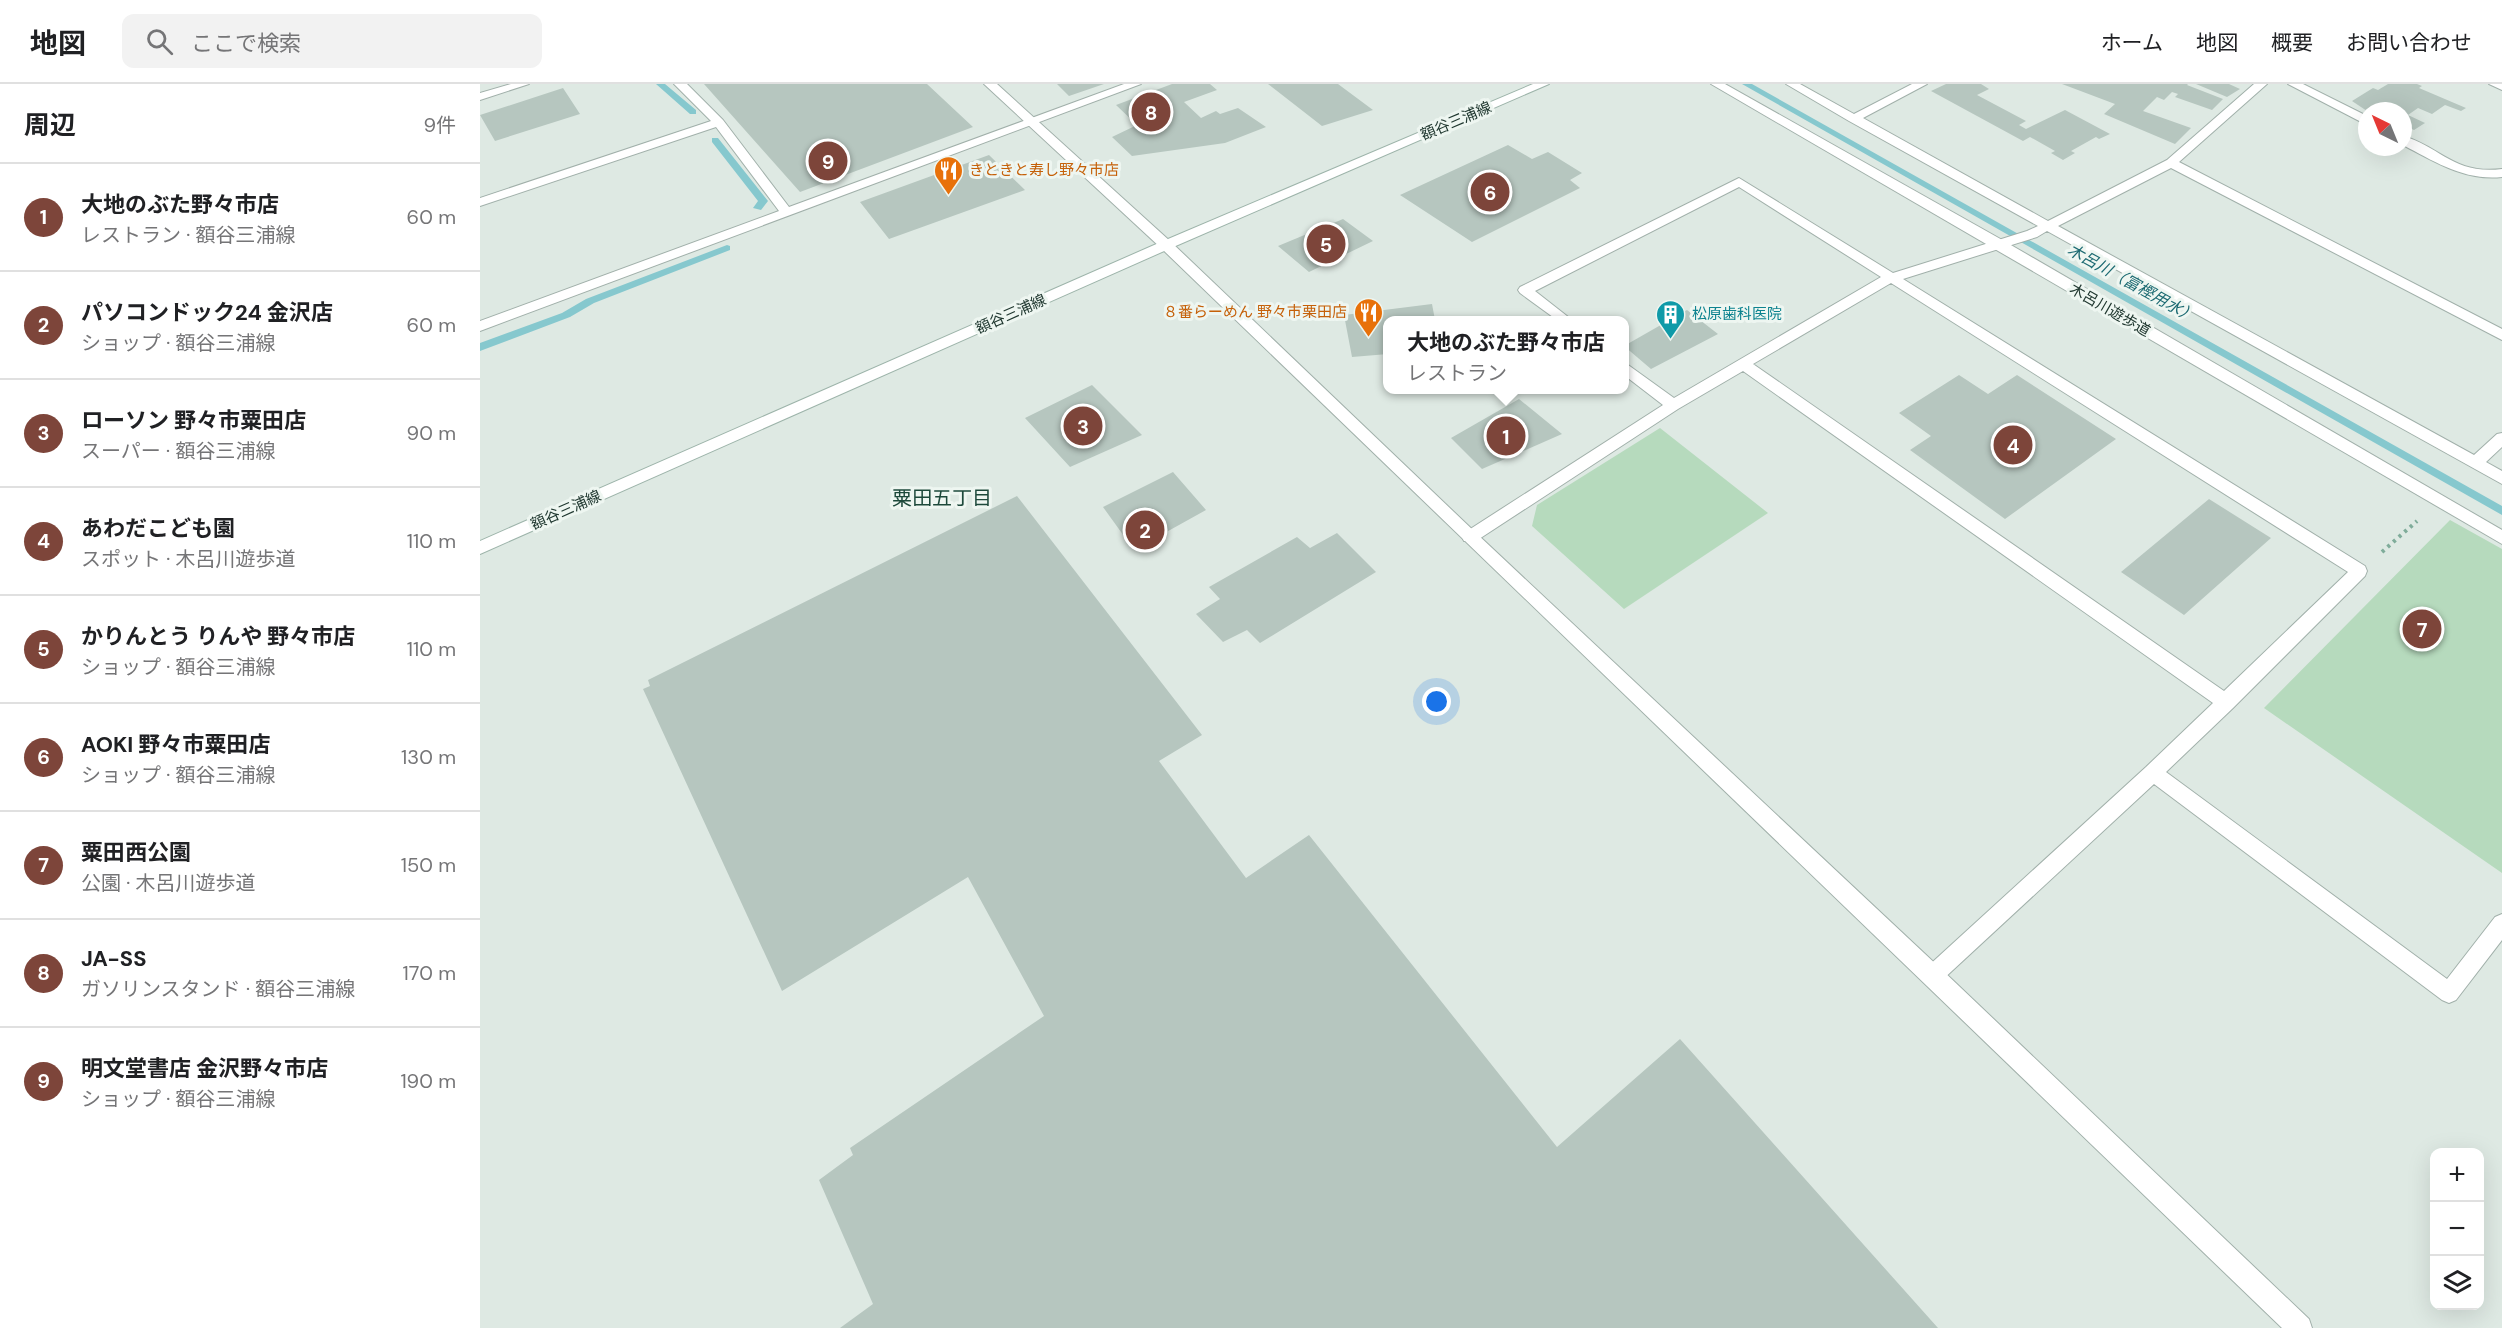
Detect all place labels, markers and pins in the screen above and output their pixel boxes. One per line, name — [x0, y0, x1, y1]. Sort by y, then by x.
pin: 8 — [1132, 90, 1170, 135]
pin: 9 — [808, 138, 848, 184]
restaurant icon: きときと寿し野々市店 — [932, 154, 964, 196]
place label: きときと寿し野々市店 — [969, 160, 1119, 180]
pin: 6 — [1470, 170, 1510, 214]
pin: 5 — [1306, 222, 1346, 266]
restaurant icon: ８番らーめん 野々市栗田店 — [1352, 296, 1384, 338]
building icon: 松原歯科医院 — [1655, 298, 1687, 340]
place label: ８番らーめん 野々市栗田店 — [1163, 302, 1347, 322]
place label: 松原歯科医院 — [1692, 304, 1782, 324]
pin: 3 — [1064, 404, 1102, 448]
pin: 1 — [1486, 414, 1526, 458]
pin: 4 — [1994, 422, 2032, 468]
pin: 2 — [1126, 508, 1164, 552]
pin: 7 — [2402, 606, 2442, 652]

